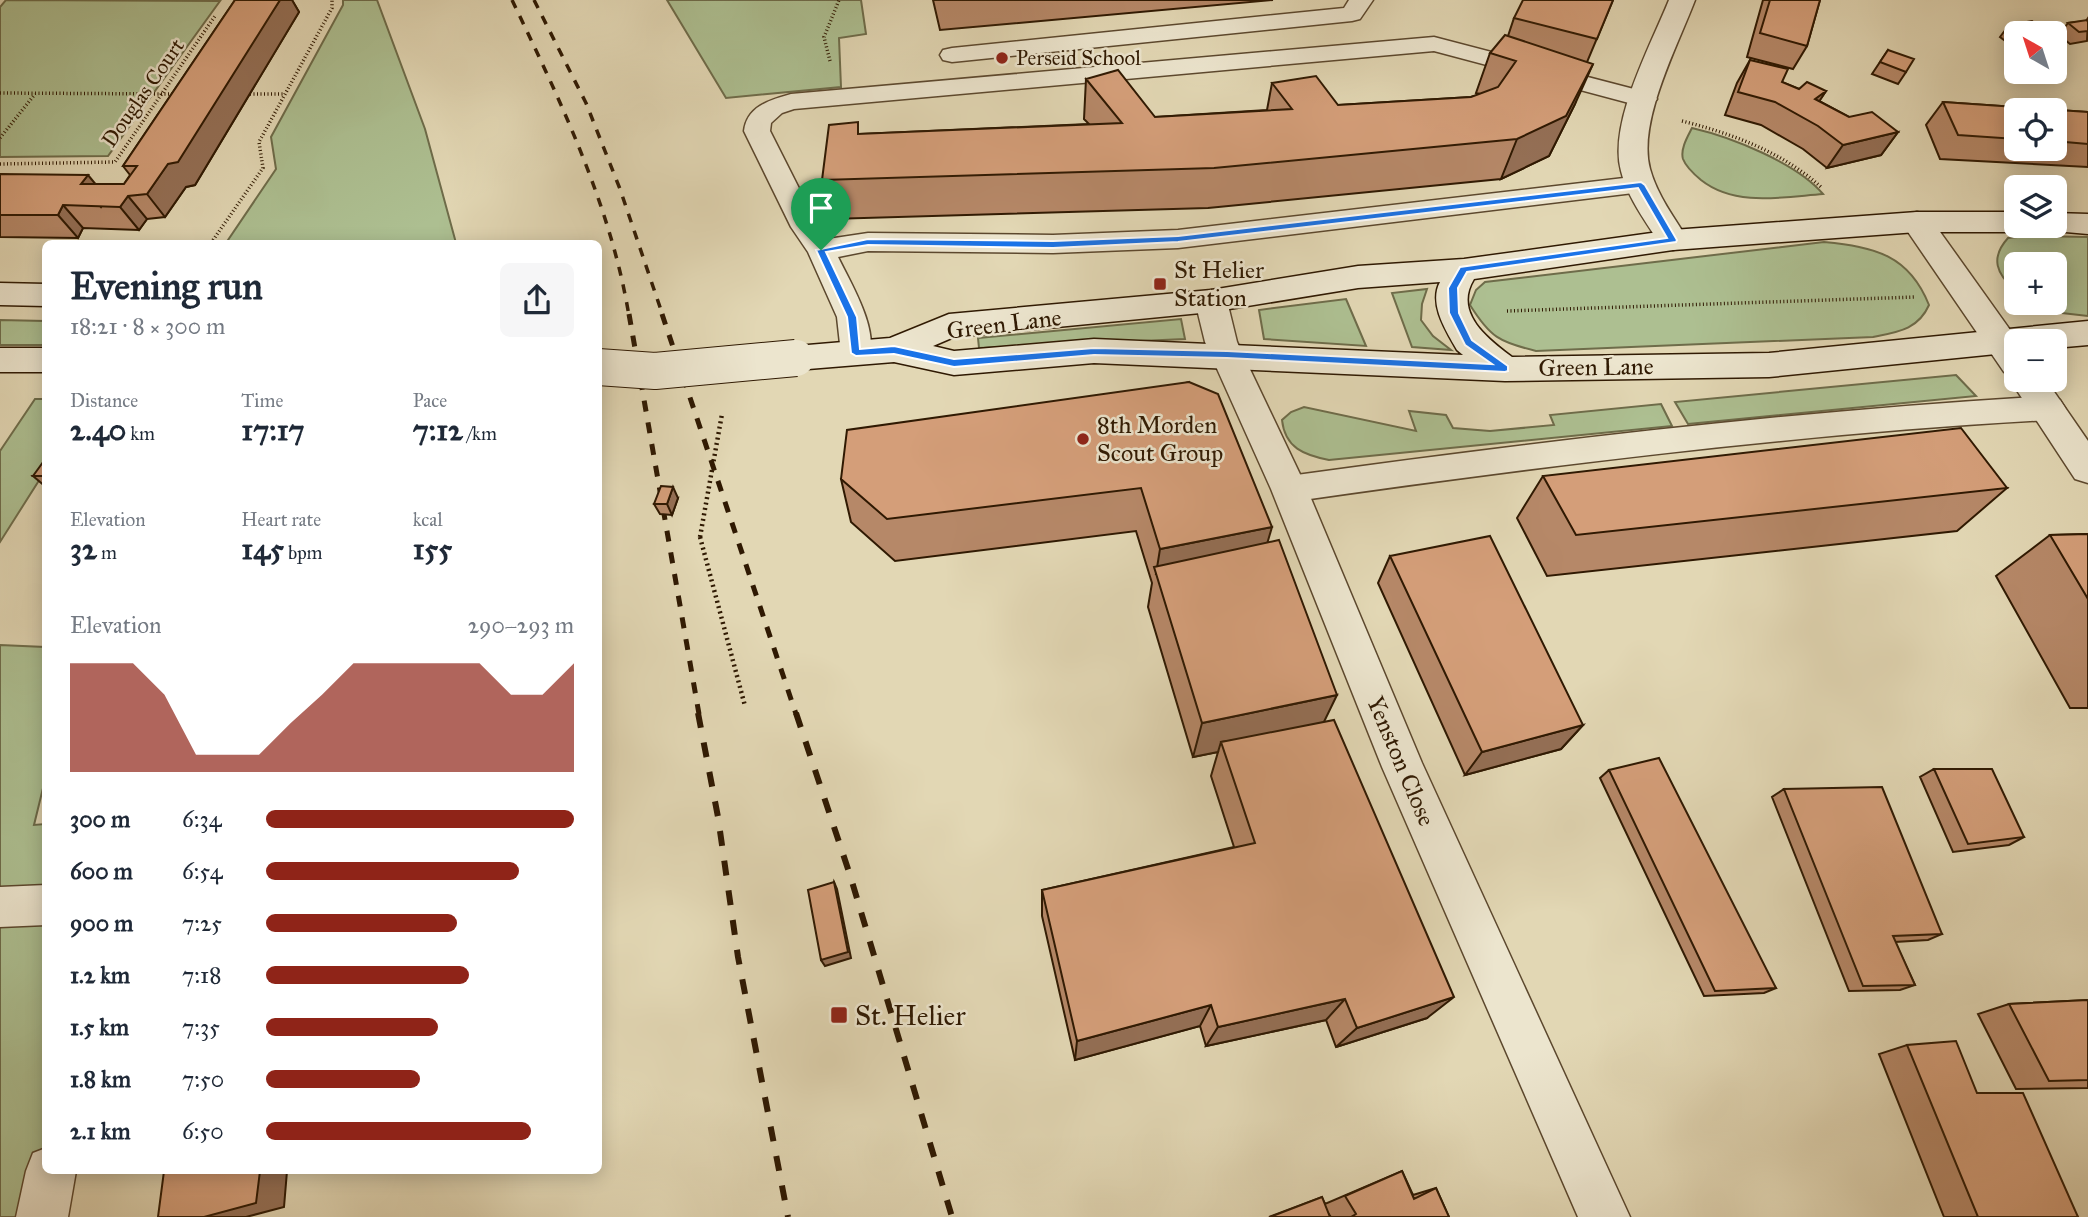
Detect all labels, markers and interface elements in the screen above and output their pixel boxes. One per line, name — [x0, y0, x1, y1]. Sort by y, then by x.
north arrow — [2004, 21, 2067, 84]
map controls — [2004, 21, 2067, 392]
street label: Douglas Court — [96, 33, 190, 152]
place label: Perseid School — [1016, 45, 1141, 71]
marker: Perseid School — [994, 50, 1010, 66]
button: locate — [2004, 98, 2067, 161]
button: layers — [2004, 175, 2067, 238]
pin — [791, 178, 851, 250]
icon: arrive — [802, 189, 840, 227]
button: + — [2004, 252, 2067, 315]
place label: St Helier Station — [1174, 255, 1264, 313]
text: Evening run — [70, 263, 263, 309]
button: share — [500, 263, 574, 337]
marker: St Helier Station — [1152, 276, 1168, 292]
street label: Green Lane — [945, 302, 1063, 346]
text: 18:21 · 8 × 300 m — [70, 312, 225, 340]
button: − — [2004, 329, 2067, 392]
street label: Green Lane — [1538, 351, 1654, 383]
text: Distance — [70, 389, 138, 412]
text: Time — [241, 389, 283, 412]
text: Pace — [413, 389, 447, 412]
place label: 8th Morden Scout Group — [1097, 410, 1223, 468]
text: 2.40 — [70, 412, 126, 448]
text: 17:17 — [241, 412, 305, 448]
text: 7:12 — [413, 412, 463, 448]
text: km — [126, 422, 155, 445]
text: /km — [463, 422, 497, 445]
marker: 8th Morden Scout Group — [1075, 431, 1091, 447]
text: Elevation — [70, 508, 145, 531]
text: Heart rate — [241, 508, 321, 531]
text: kcal — [413, 508, 443, 531]
text: 32 — [70, 531, 97, 567]
text: 145 — [241, 531, 284, 567]
text: 155 — [413, 531, 452, 567]
text: m — [97, 541, 117, 564]
text: bpm — [284, 541, 323, 564]
text: Elevation — [70, 611, 161, 639]
text: 290–293 m — [468, 611, 574, 639]
street label: Yenston Close — [1360, 692, 1442, 830]
text: 300 m — [70, 805, 130, 833]
text: 6:34 — [182, 805, 222, 833]
text: 600 m — [70, 857, 133, 885]
text: 6:54 — [182, 857, 223, 885]
text: 900 m — [70, 909, 133, 937]
text: 7:25 — [182, 909, 222, 937]
text: 1.2 km — [70, 961, 130, 989]
text: 7:18 — [182, 961, 221, 989]
place label: St. Helier — [855, 998, 966, 1033]
marker: St. Helier — [829, 1005, 849, 1025]
text: 1.5 km — [70, 1013, 129, 1041]
text: 7:35 — [182, 1013, 220, 1041]
text: 1.8 km — [70, 1065, 131, 1093]
text: 7:50 — [182, 1065, 224, 1093]
text: 2.1 km — [70, 1117, 131, 1145]
text: 6:50 — [182, 1117, 224, 1145]

